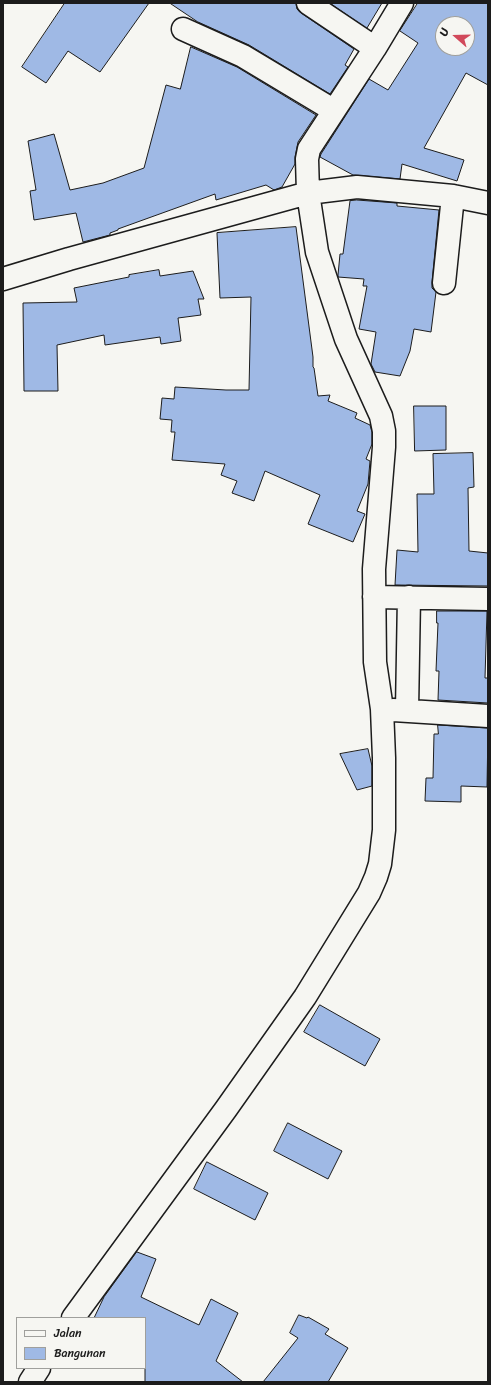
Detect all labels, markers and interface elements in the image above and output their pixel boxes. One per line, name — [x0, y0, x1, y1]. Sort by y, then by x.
north arrow — [435, 16, 475, 56]
text: U — [434, 25, 454, 39]
legend — [16, 1317, 146, 1369]
text: Jalan — [54, 1322, 82, 1344]
text: Bangunan — [54, 1342, 106, 1364]

